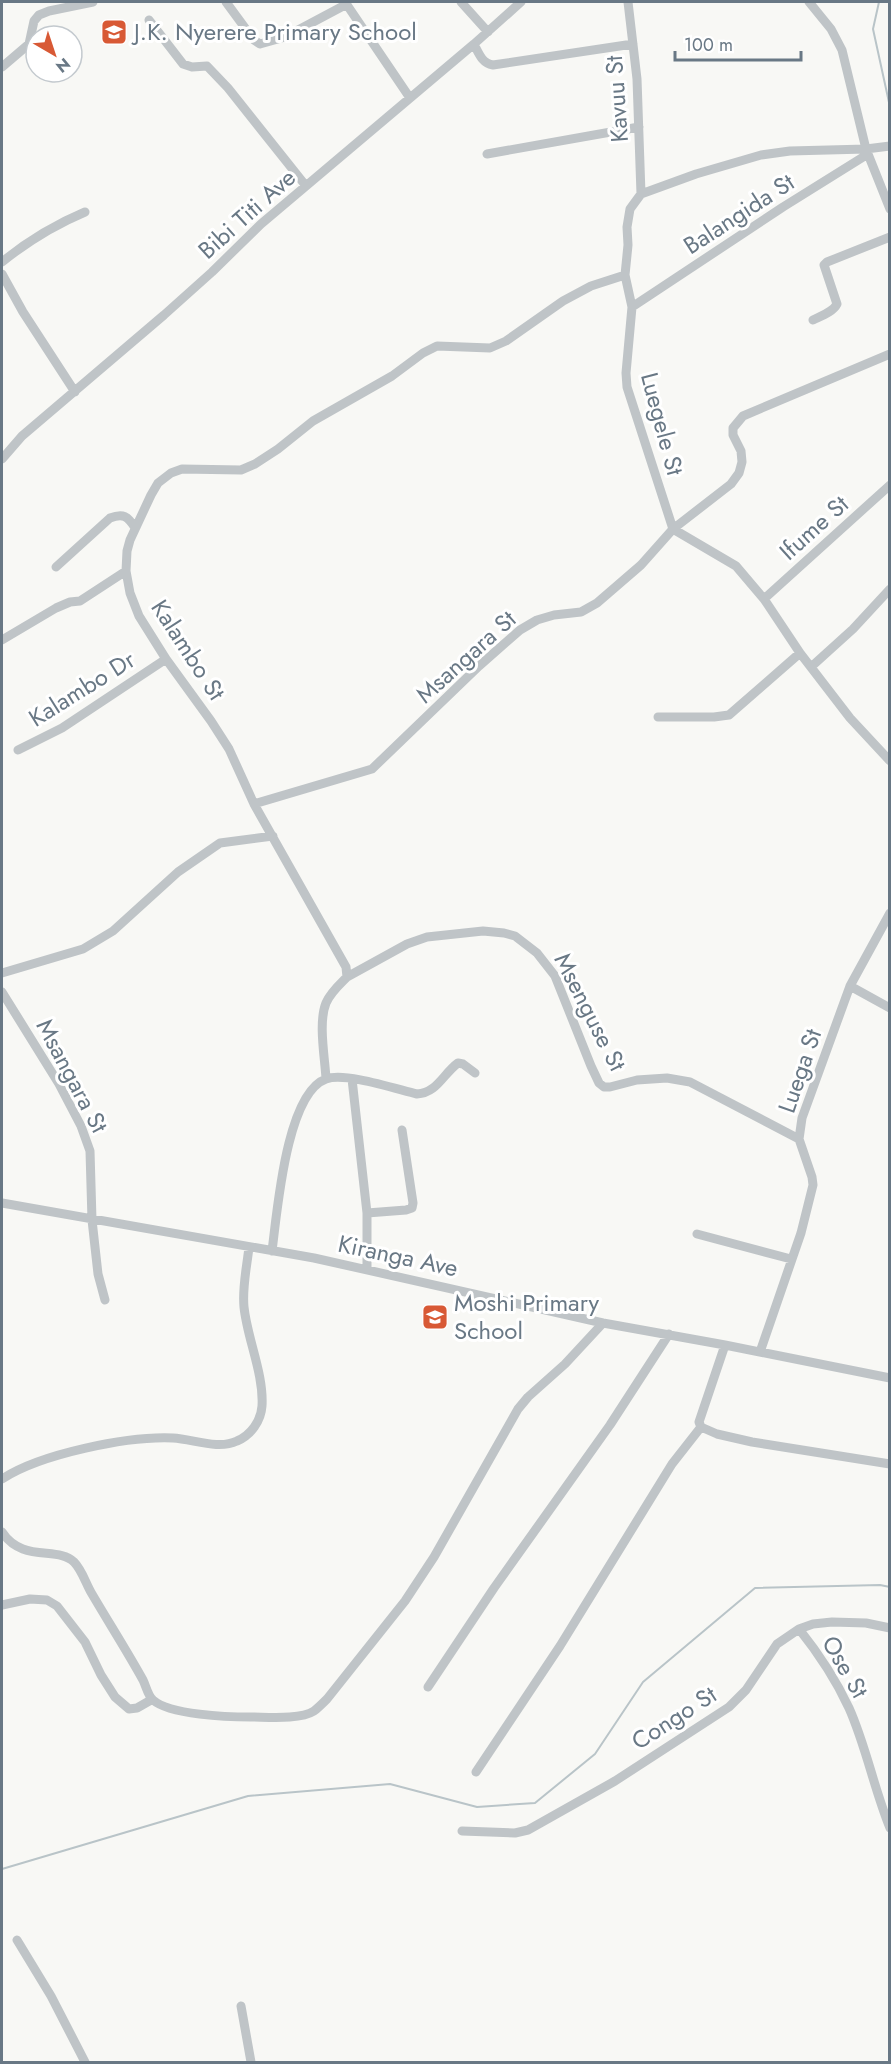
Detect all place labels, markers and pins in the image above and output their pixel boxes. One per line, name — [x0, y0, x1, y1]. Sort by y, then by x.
place label: J.K. Nyerere Primary School — [131, 14, 417, 49]
school or university icon: J.K. Nyerere Primary School — [99, 17, 129, 47]
place label: Moshi Primary School — [454, 1285, 600, 1348]
school or university icon: Moshi Primary School — [420, 1302, 450, 1332]

